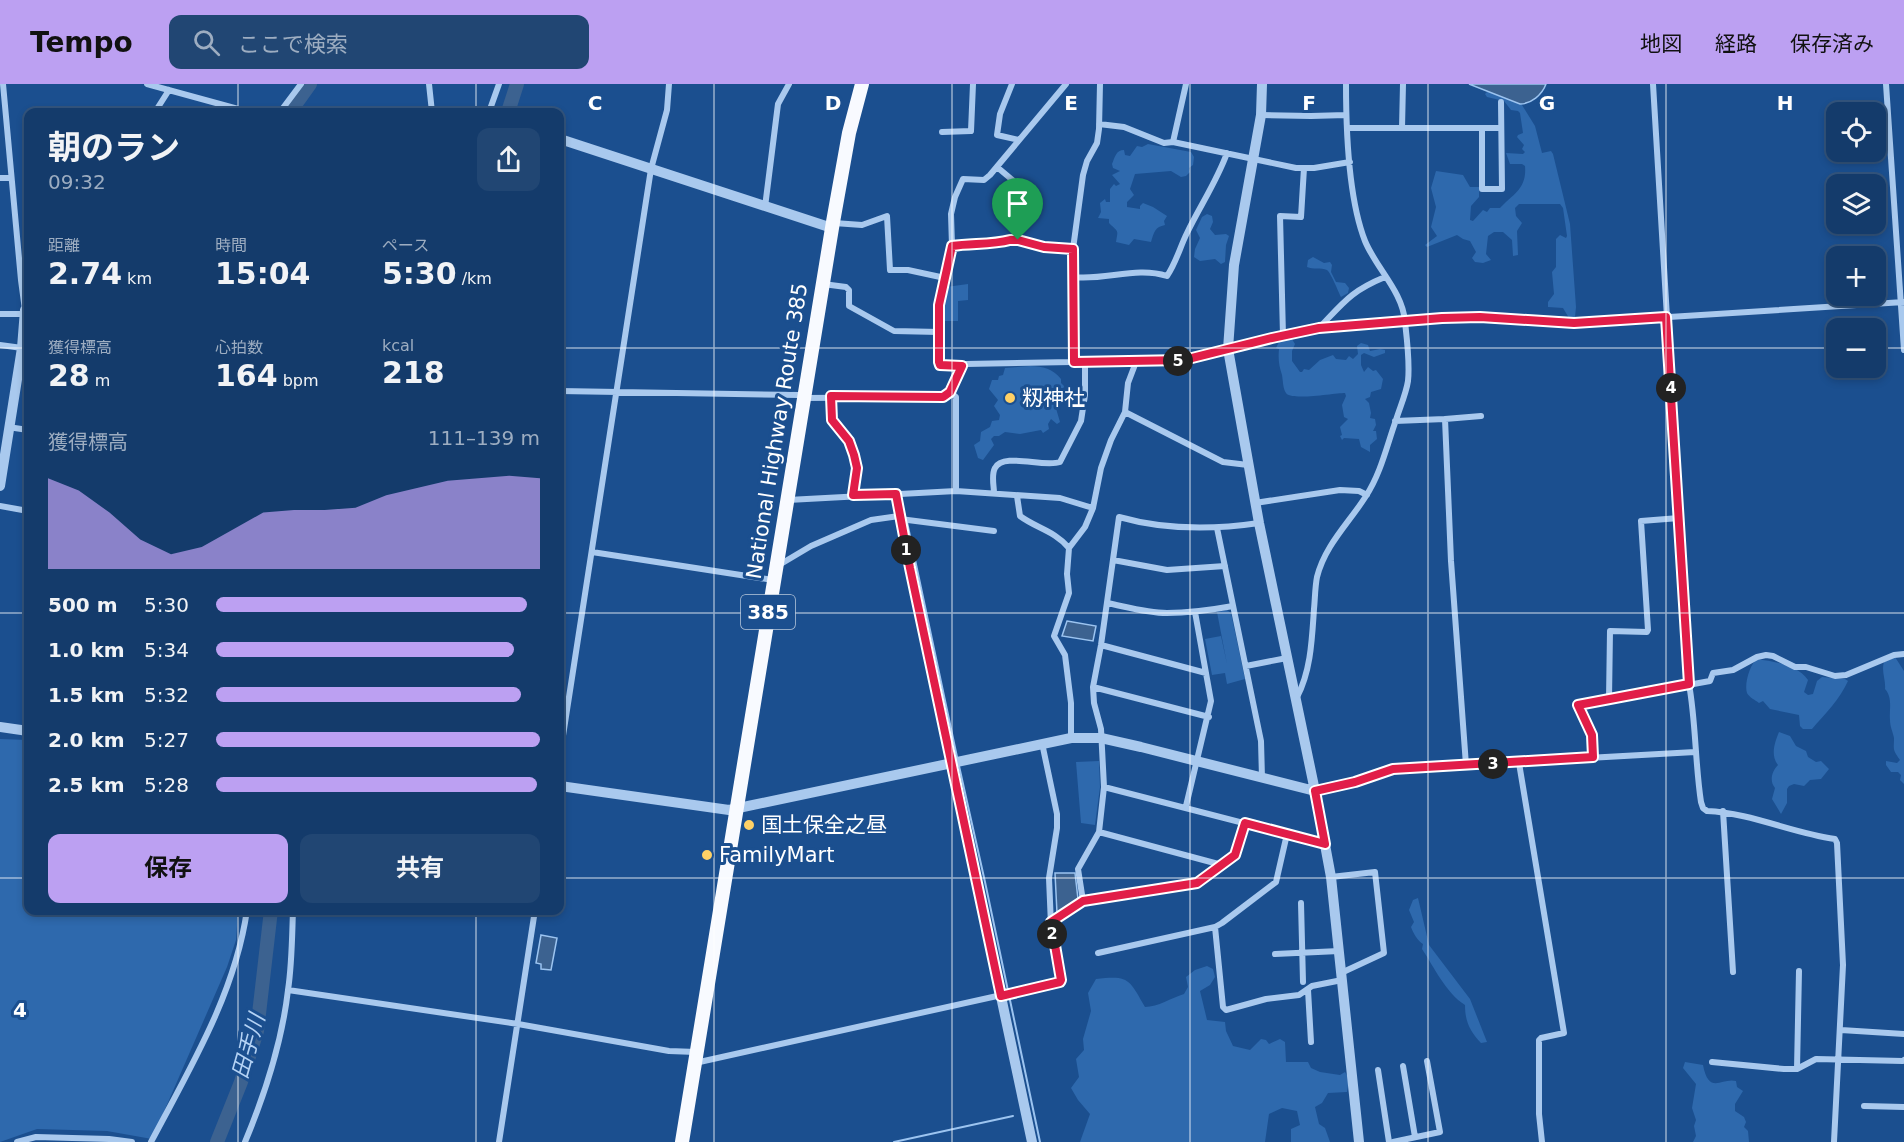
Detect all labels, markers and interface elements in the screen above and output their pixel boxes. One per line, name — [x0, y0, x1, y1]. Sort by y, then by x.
search box — [169, 15, 589, 69]
text: Tempo — [30, 26, 133, 59]
icon: search — [190, 26, 223, 59]
text: ここで検索 — [238, 32, 348, 57]
text: 地図 — [1640, 32, 1682, 56]
text: 経路 — [1715, 32, 1757, 56]
text: 保存済み — [1790, 32, 1874, 56]
text: C — [588, 91, 602, 115]
text: D — [825, 91, 841, 115]
text: E — [1064, 91, 1078, 115]
text: F — [1302, 91, 1316, 115]
text: G — [1539, 91, 1555, 115]
text: H — [1777, 91, 1793, 115]
map controls — [1826, 102, 1886, 378]
button: locate — [1826, 102, 1886, 162]
text: 朝のラン — [48, 128, 180, 167]
button: share — [477, 128, 540, 191]
text: 09:32 — [48, 170, 106, 194]
button: layers — [1826, 174, 1886, 234]
pin — [992, 178, 1043, 240]
icon: arrive — [1001, 187, 1034, 220]
text: 距離 — [48, 236, 80, 255]
text: 時間 — [215, 236, 247, 255]
text: ペース — [382, 236, 429, 255]
button: + — [1826, 246, 1886, 306]
text: 2.74 — [48, 256, 122, 291]
text: 15:04 — [215, 256, 311, 291]
text: 5:30 — [382, 256, 457, 291]
text: km — [122, 269, 152, 288]
text: /km — [457, 269, 492, 288]
street label: National Highway Route 385 — [742, 281, 812, 581]
button: − — [1826, 318, 1886, 378]
text: kcal — [382, 336, 414, 355]
text: 獲得標高 — [48, 338, 112, 357]
text: 心拍数 — [215, 338, 263, 357]
pin: 5 — [1163, 346, 1193, 376]
text: 5 — [1172, 351, 1184, 370]
text: 218 — [382, 355, 445, 390]
text: 28 — [48, 358, 90, 393]
text: 164 — [215, 358, 278, 393]
text: m — [90, 371, 110, 390]
text: bpm — [278, 371, 319, 390]
pin: 4 — [1656, 373, 1686, 403]
text: 4 — [1665, 378, 1677, 397]
place label: 籾神社 — [1022, 386, 1085, 410]
marker: 籾神社 — [1003, 391, 1017, 405]
text: 111–139 m — [428, 426, 540, 450]
text: 獲得標高 — [48, 430, 128, 454]
pin: 1 — [891, 535, 921, 565]
text: 1 — [900, 540, 912, 559]
text: 500 m — [48, 593, 118, 617]
text: 5:30 — [144, 593, 189, 617]
road number: 385 — [741, 595, 795, 629]
text: 1.0 km — [48, 638, 125, 662]
text: 5:34 — [144, 638, 189, 662]
text: 1.5 km — [48, 683, 125, 707]
text: 5:32 — [144, 683, 189, 707]
text: 2.0 km — [48, 728, 125, 752]
text: 5:27 — [144, 728, 189, 752]
pin: 3 — [1478, 749, 1508, 779]
text: 3 — [1487, 754, 1499, 773]
text: 2.5 km — [48, 773, 125, 797]
text: 5:28 — [144, 773, 189, 797]
place label: 国土保全之昼 — [761, 813, 887, 837]
marker: 国土保全之昼 — [742, 818, 756, 832]
button: 保存 — [48, 834, 288, 903]
button: 共有 — [300, 834, 540, 903]
place label: FamilyMart — [719, 843, 834, 867]
marker: FamilyMart — [700, 848, 714, 862]
pin: 2 — [1037, 919, 1067, 949]
text: 2 — [1046, 924, 1058, 943]
text: 4 — [13, 998, 27, 1022]
water label: 田手川 — [227, 1009, 270, 1081]

